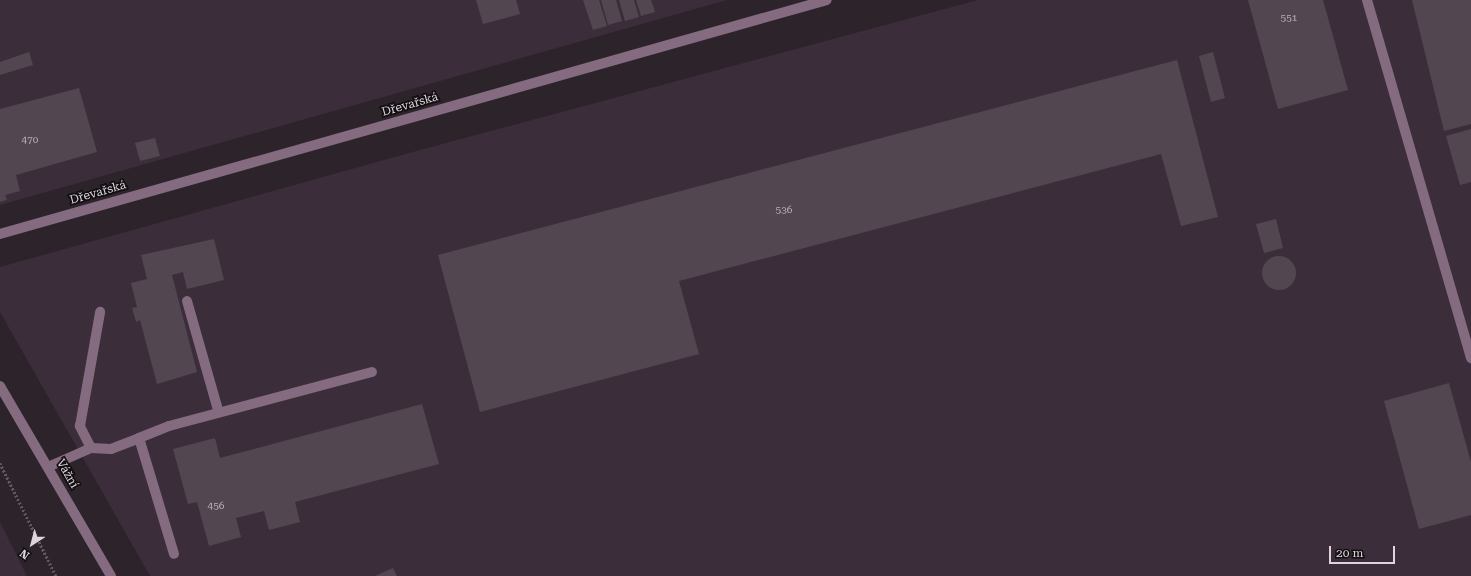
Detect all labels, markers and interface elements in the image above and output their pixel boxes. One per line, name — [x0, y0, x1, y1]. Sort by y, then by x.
house number: 551 — [1281, 12, 1297, 24]
street label: Dřevařská — [380, 90, 440, 120]
house number: 470 — [22, 134, 38, 146]
street label: Dřevařská — [68, 178, 128, 208]
house number: 536 — [776, 204, 792, 216]
street label: Vážní — [53, 457, 81, 491]
house number: 456 — [208, 500, 224, 512]
north arrow — [12, 524, 52, 564]
scale bar — [1331, 538, 1397, 564]
text: N — [17, 546, 32, 562]
text: 20 m — [1336, 546, 1363, 560]

